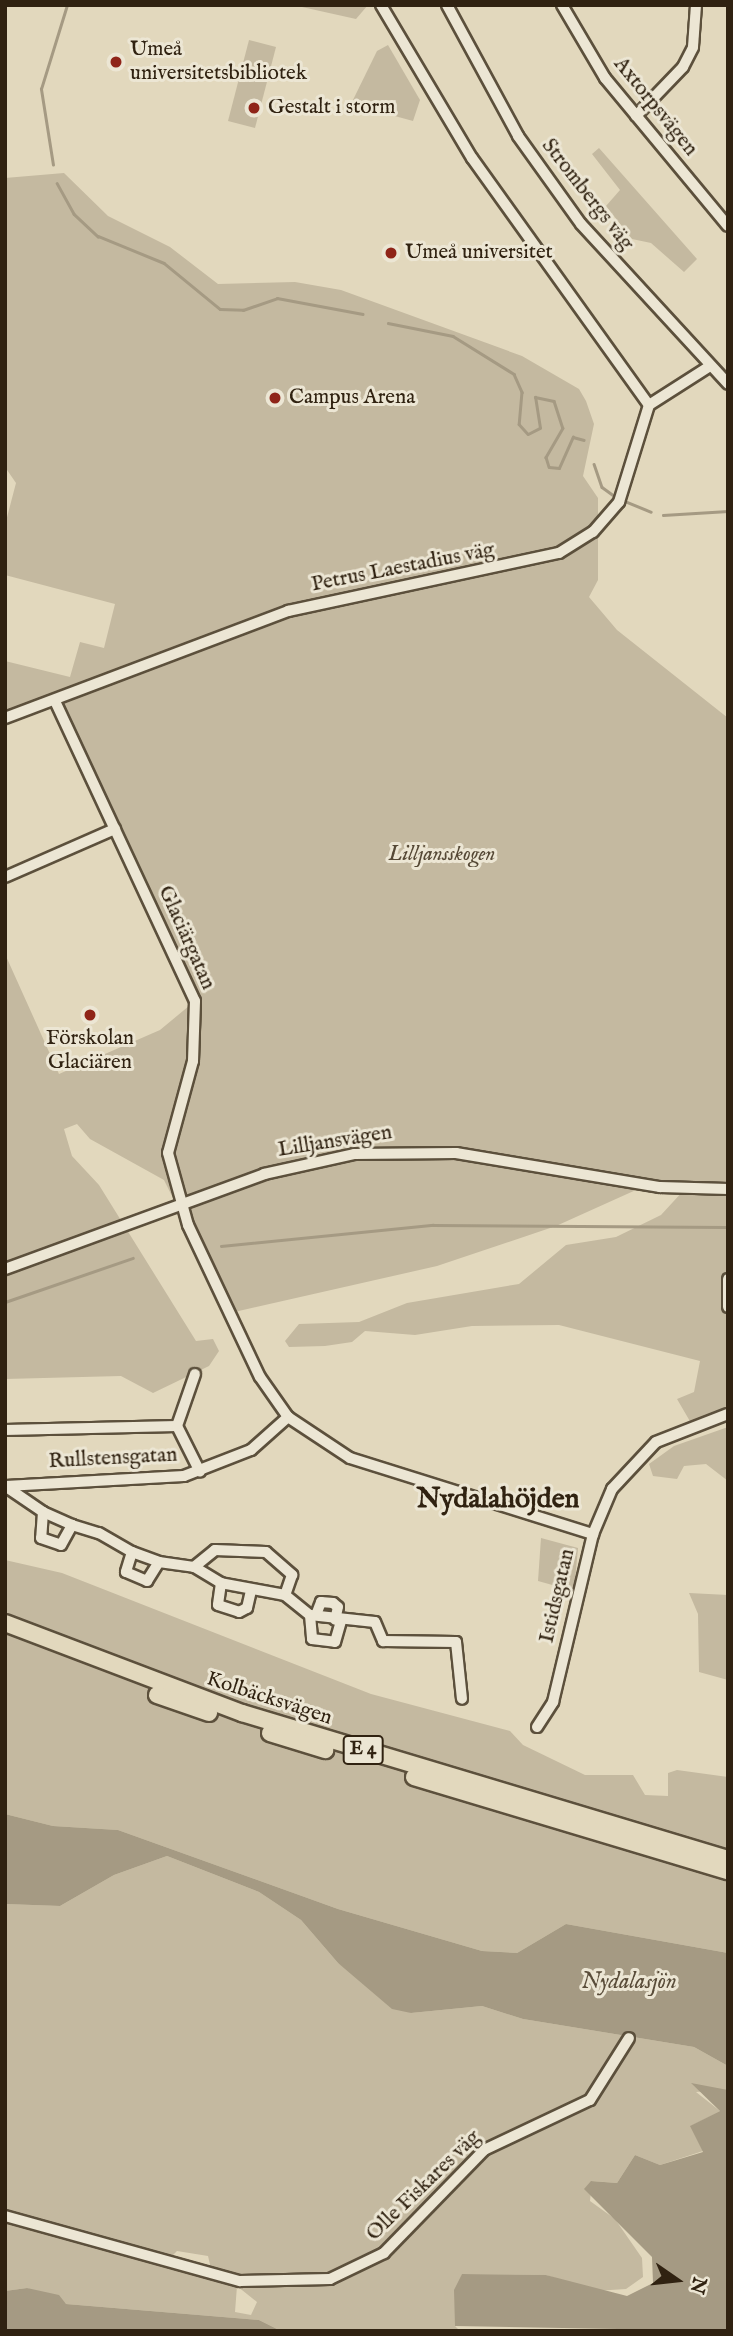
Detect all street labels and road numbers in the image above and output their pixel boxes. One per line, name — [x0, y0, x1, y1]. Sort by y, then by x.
street label: Axtorpsvägen — [607, 53, 703, 161]
street label: Strombergs väg — [536, 134, 638, 256]
street label: Petrus Laestadius väg — [309, 538, 497, 598]
street label: Glaciärgatan — [152, 882, 220, 994]
street label: Lilljansvägen — [276, 1121, 394, 1163]
street label: Rullstensgatan — [48, 1443, 178, 1475]
street label: Istidsgatan — [535, 1547, 581, 1645]
street label: Kolbäcksvägen — [203, 1667, 335, 1731]
road number: E 4 — [342, 1734, 384, 1766]
street label: Olle Fiskares väg — [362, 2125, 486, 2247]

